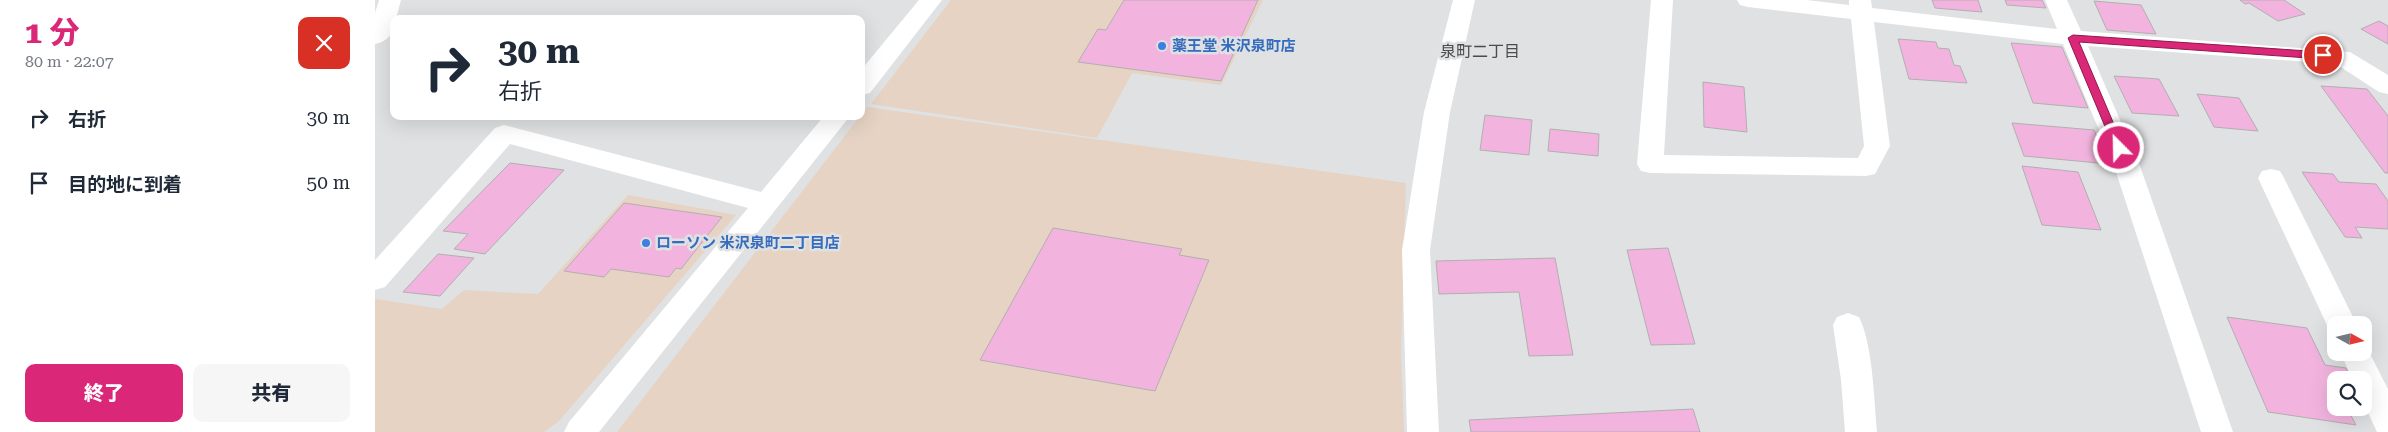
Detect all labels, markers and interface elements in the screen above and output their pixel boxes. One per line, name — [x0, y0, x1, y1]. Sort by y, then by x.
text: 1 分 — [25, 15, 79, 50]
button: close — [298, 17, 350, 69]
text: 30 m — [498, 31, 580, 72]
pin — [2302, 34, 2344, 76]
icon: right — [415, 35, 480, 100]
place label: 薬王堂 米沢泉町店 — [1172, 37, 1296, 55]
marker: 薬王堂 米沢泉町店 — [1156, 40, 1168, 52]
icon: arrive — [2309, 41, 2337, 69]
district label: 泉町二丁目 — [1440, 42, 1520, 61]
text: 80 m · 22:07 — [25, 52, 114, 71]
text: 右折 — [498, 79, 542, 104]
icon: right — [25, 104, 53, 132]
text: 30 m — [307, 106, 350, 129]
text: 右折 — [68, 108, 106, 131]
position arrow — [2092, 121, 2144, 173]
icon: arrive — [25, 169, 53, 197]
text: 50 m — [307, 171, 350, 194]
text: 目的地に到着 — [68, 173, 182, 196]
place label: ローソン 米沢泉町二丁目店 — [656, 234, 840, 252]
marker: ローソン 米沢泉町二丁目店 — [640, 237, 652, 249]
north arrow — [2327, 316, 2373, 361]
map controls — [2327, 316, 2372, 416]
button: 終了 — [25, 364, 183, 422]
button: 共有 — [193, 364, 350, 422]
button: search — [2327, 371, 2372, 416]

